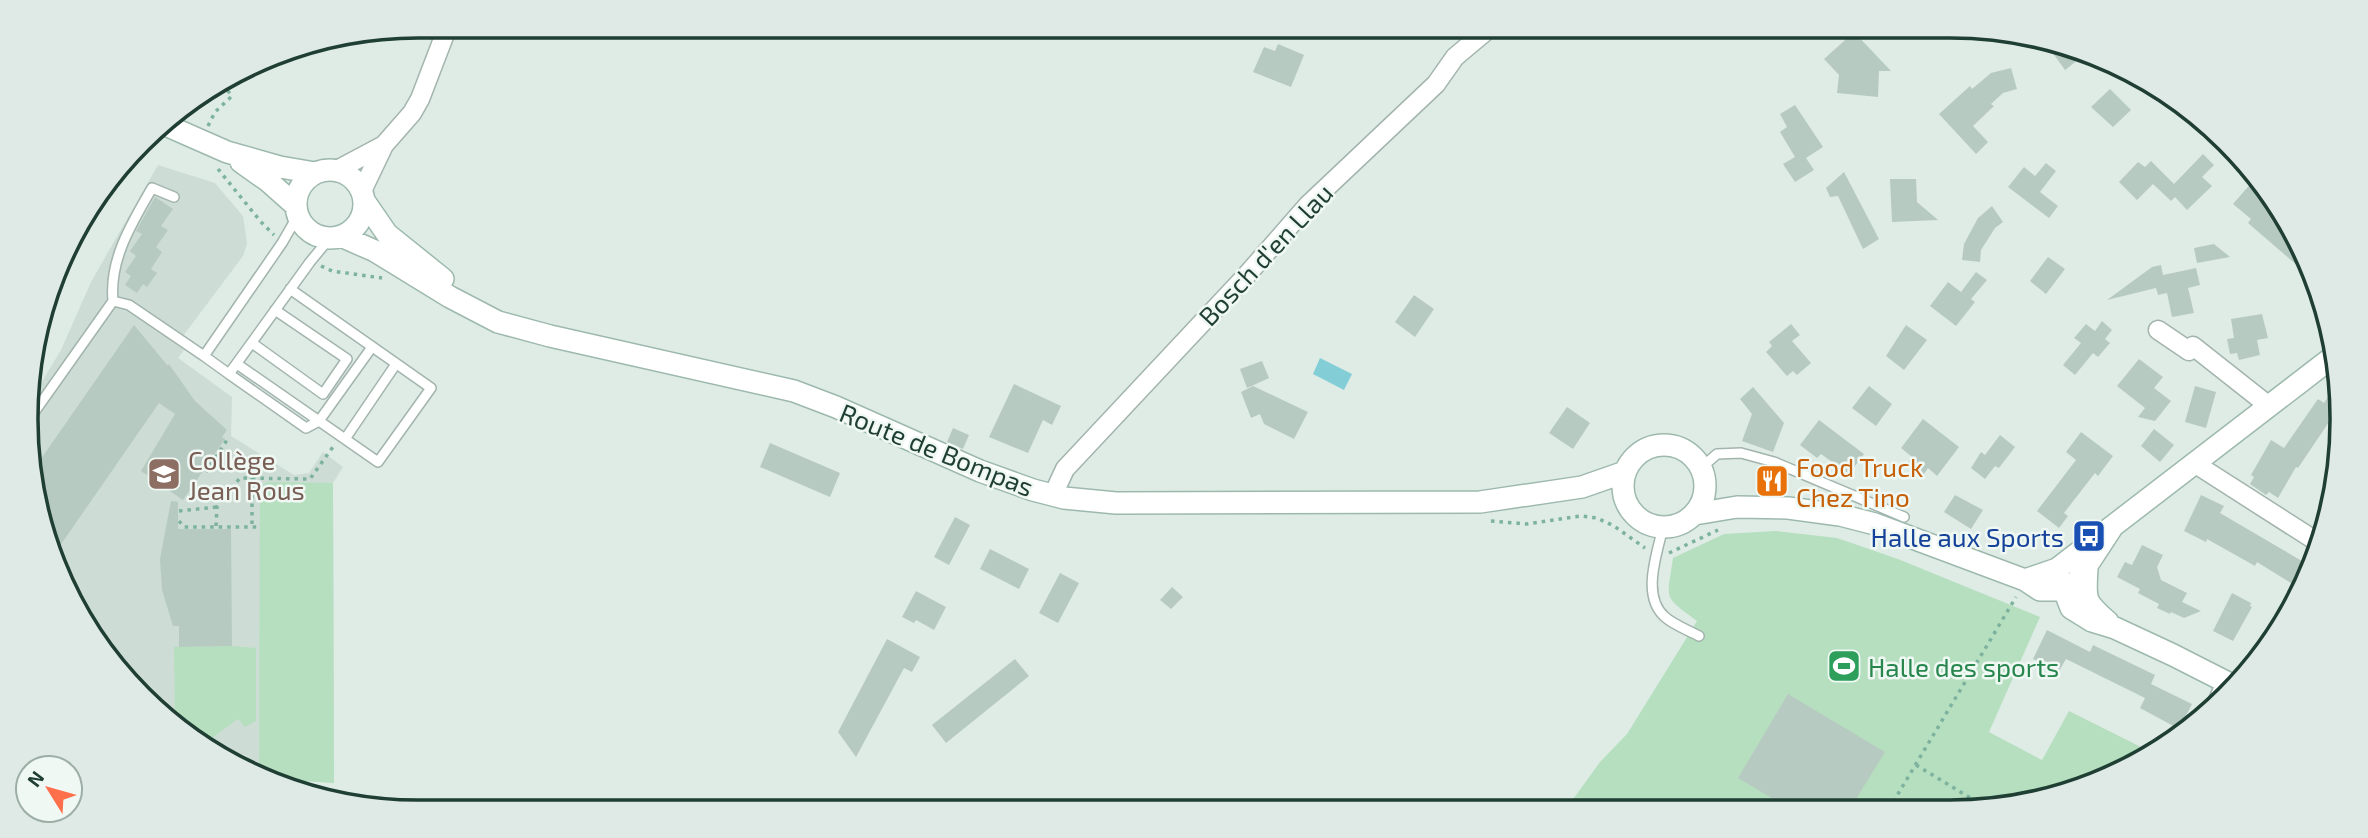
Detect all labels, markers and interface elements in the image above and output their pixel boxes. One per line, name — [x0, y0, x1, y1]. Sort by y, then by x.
street label: Bosch d'en Llau — [1191, 177, 1339, 331]
street label: Route de Bompas — [836, 396, 1038, 502]
place label: Collège Jean Rous — [188, 444, 305, 505]
place label: Food Truck Chez Tino — [1796, 451, 1923, 512]
school or university icon: Collège Jean Rous — [145, 455, 183, 493]
restaurant icon: Food Truck Chez Tino — [1753, 462, 1791, 500]
bus stop icon: Halle aux Sports — [2070, 517, 2108, 555]
place label: Halle aux Sports — [1871, 521, 2064, 552]
sports icon: Halle des sports — [1825, 647, 1863, 685]
place label: Halle des sports — [1868, 651, 2059, 682]
north arrow — [14, 754, 84, 824]
text: N — [22, 766, 48, 791]

